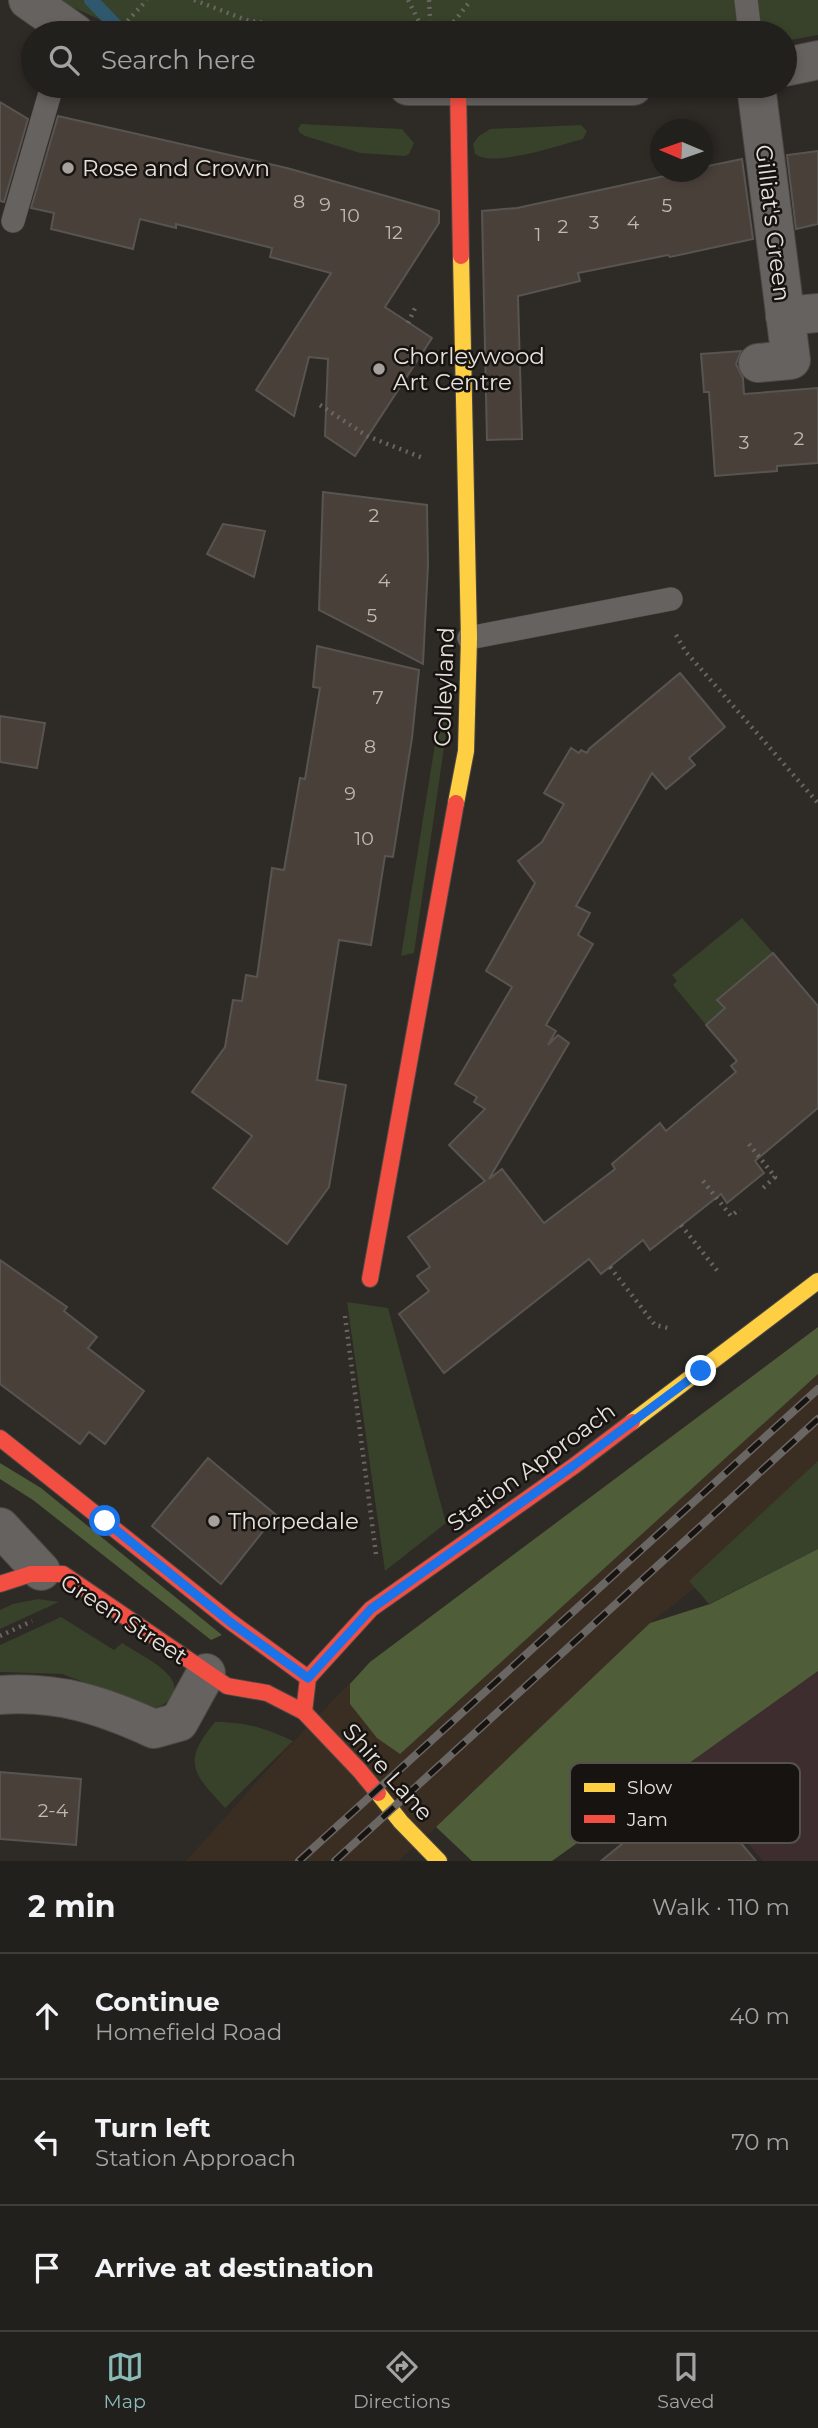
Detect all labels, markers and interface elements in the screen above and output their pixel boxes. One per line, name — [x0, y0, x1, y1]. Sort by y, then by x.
search box — [21, 21, 797, 98]
icon: search — [45, 41, 83, 79]
text: Search here — [101, 44, 256, 76]
north arrow — [650, 119, 713, 182]
street label: Gilliat's Green — [750, 143, 796, 303]
place label: Rose and Crown — [82, 154, 270, 182]
marker: Rose and Crown — [60, 160, 76, 176]
house number: 8 — [293, 190, 305, 213]
house number: 9 — [319, 193, 331, 216]
house number: 5 — [662, 194, 673, 217]
house number: 10 — [340, 204, 360, 227]
house number: 3 — [589, 211, 599, 234]
house number: 4 — [627, 211, 640, 234]
house number: 2 — [558, 215, 569, 238]
house number: 12 — [385, 221, 403, 244]
house number: 1 — [535, 223, 541, 246]
place label: Chorleywood Art Centre — [393, 342, 545, 396]
marker: Chorleywood Art Centre — [371, 361, 387, 377]
house number: 2 — [794, 427, 805, 450]
house number: 3 — [739, 431, 749, 454]
house number: 2 — [369, 504, 380, 527]
house number: 4 — [378, 569, 391, 592]
house number: 5 — [367, 604, 378, 627]
street label: Colleyland — [428, 627, 460, 747]
house number: 7 — [372, 686, 384, 709]
house number: 8 — [364, 735, 376, 758]
house number: 9 — [344, 782, 356, 805]
house number: 10 — [354, 827, 374, 850]
route end — [685, 1355, 716, 1386]
street label: Station Approach — [441, 1397, 621, 1537]
route start — [89, 1505, 120, 1536]
place label: Thorpedale — [228, 1507, 359, 1535]
marker: Thorpedale — [206, 1513, 222, 1529]
street label: Green Street — [55, 1568, 193, 1670]
street label: Shire Lane — [337, 1718, 439, 1826]
legend — [570, 1763, 800, 1843]
text: Slow — [627, 1776, 672, 1799]
house number: 2-4 — [38, 1799, 69, 1822]
text: Jam — [626, 1808, 668, 1831]
text: 2 min — [28, 1888, 115, 1925]
text: Walk · 110 m — [652, 1893, 790, 1921]
text: Continue — [95, 1986, 220, 2018]
icon: ahead — [28, 1997, 66, 2035]
text: 40 m — [729, 2002, 790, 2030]
text: Homefield Road — [95, 2018, 282, 2046]
text: Turn left — [95, 2112, 211, 2144]
icon: left — [28, 2123, 66, 2161]
text: 70 m — [731, 2128, 790, 2156]
text: Station Approach — [95, 2144, 296, 2172]
icon: arrive — [28, 2249, 66, 2287]
text: Arrive at destination — [95, 2252, 374, 2284]
tab: Map — [104, 2348, 146, 2413]
tab: Directions — [353, 2348, 450, 2413]
tab: Saved — [657, 2348, 714, 2413]

